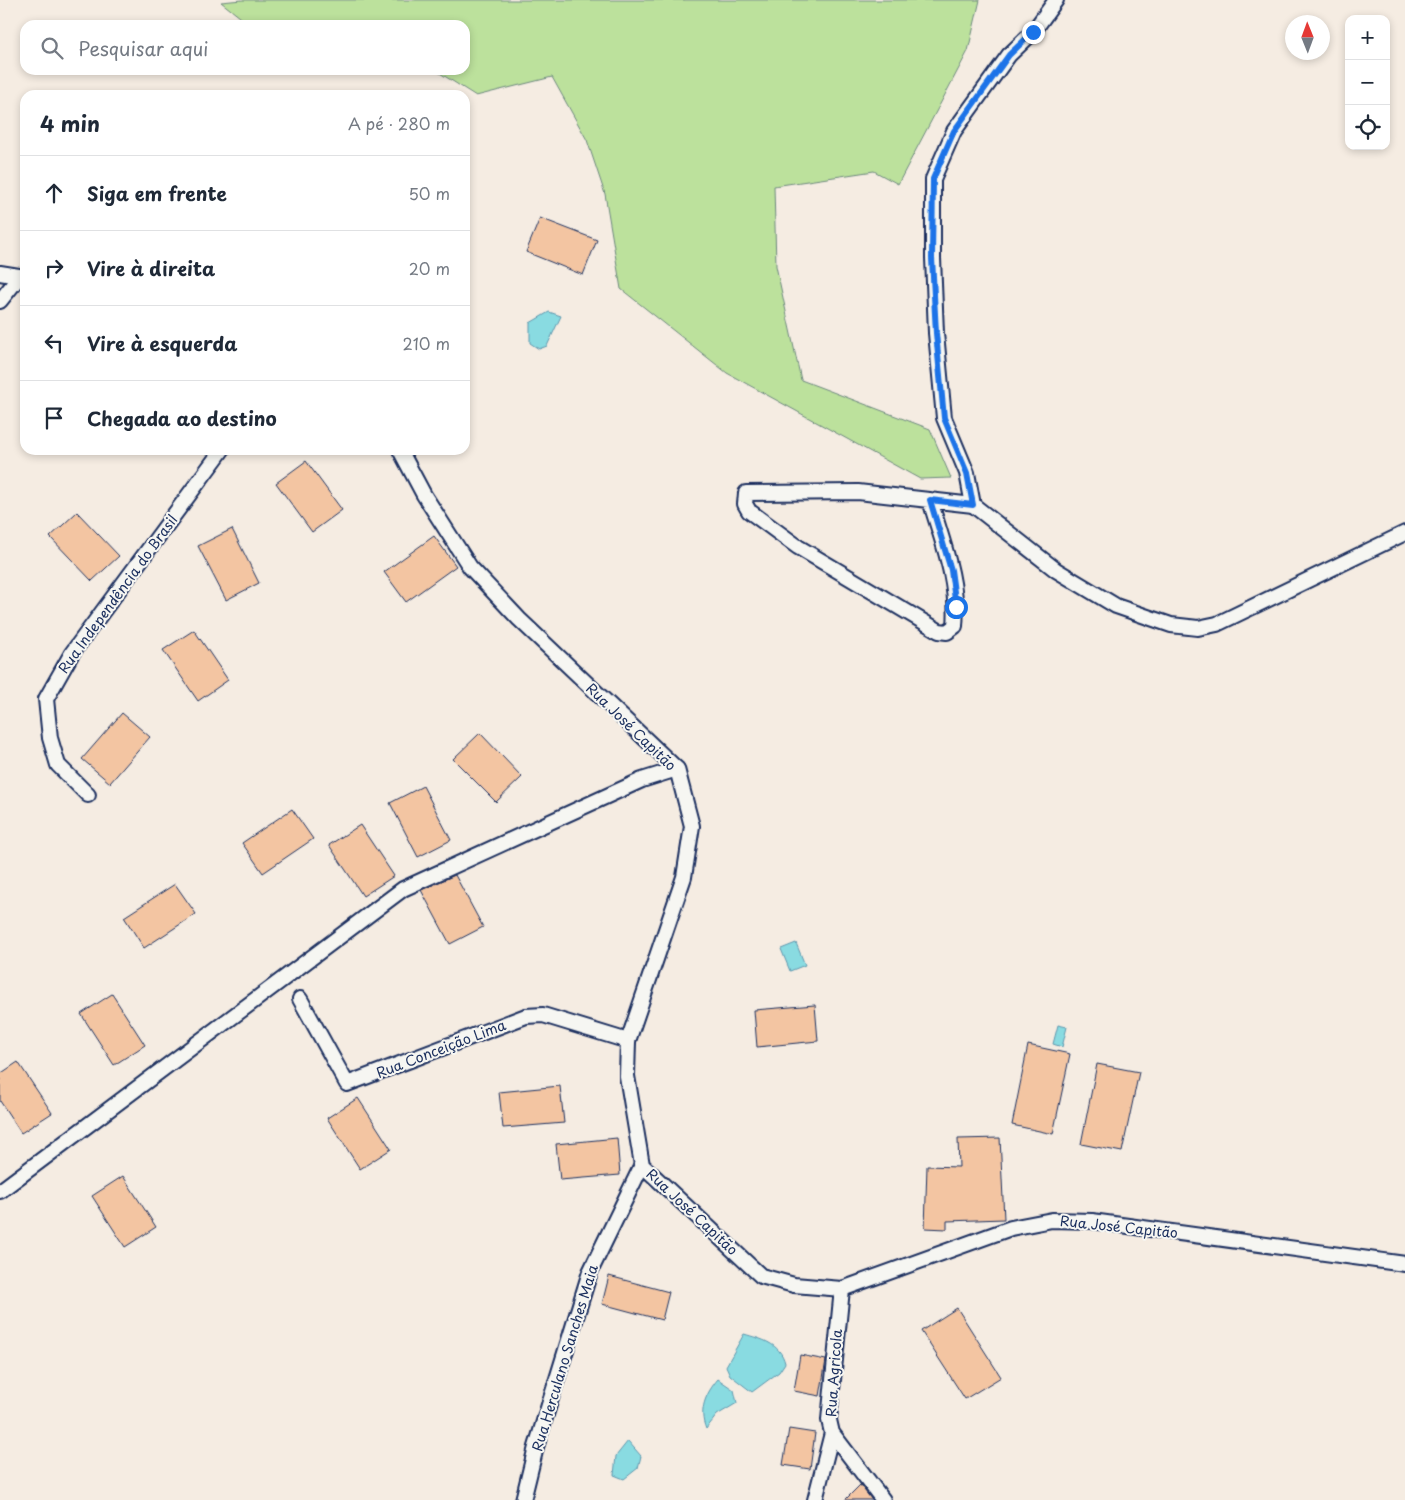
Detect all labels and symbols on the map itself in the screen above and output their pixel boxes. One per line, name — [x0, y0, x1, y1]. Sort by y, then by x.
north arrow — [1285, 15, 1330, 60]
route end — [1022, 21, 1045, 44]
street label: Rua Independência do Brasil — [53, 510, 182, 677]
route start — [945, 596, 968, 619]
street label: Rua José Capitão — [581, 678, 681, 775]
street label: Rua Conceição Lima — [373, 1014, 509, 1083]
street label: Rua José Capitão — [642, 1164, 743, 1260]
street label: Rua José Capitão — [1059, 1210, 1179, 1243]
street label: Rua Herculano Sanches Maia — [526, 1262, 603, 1454]
street label: Rua Agricola — [820, 1328, 847, 1418]

